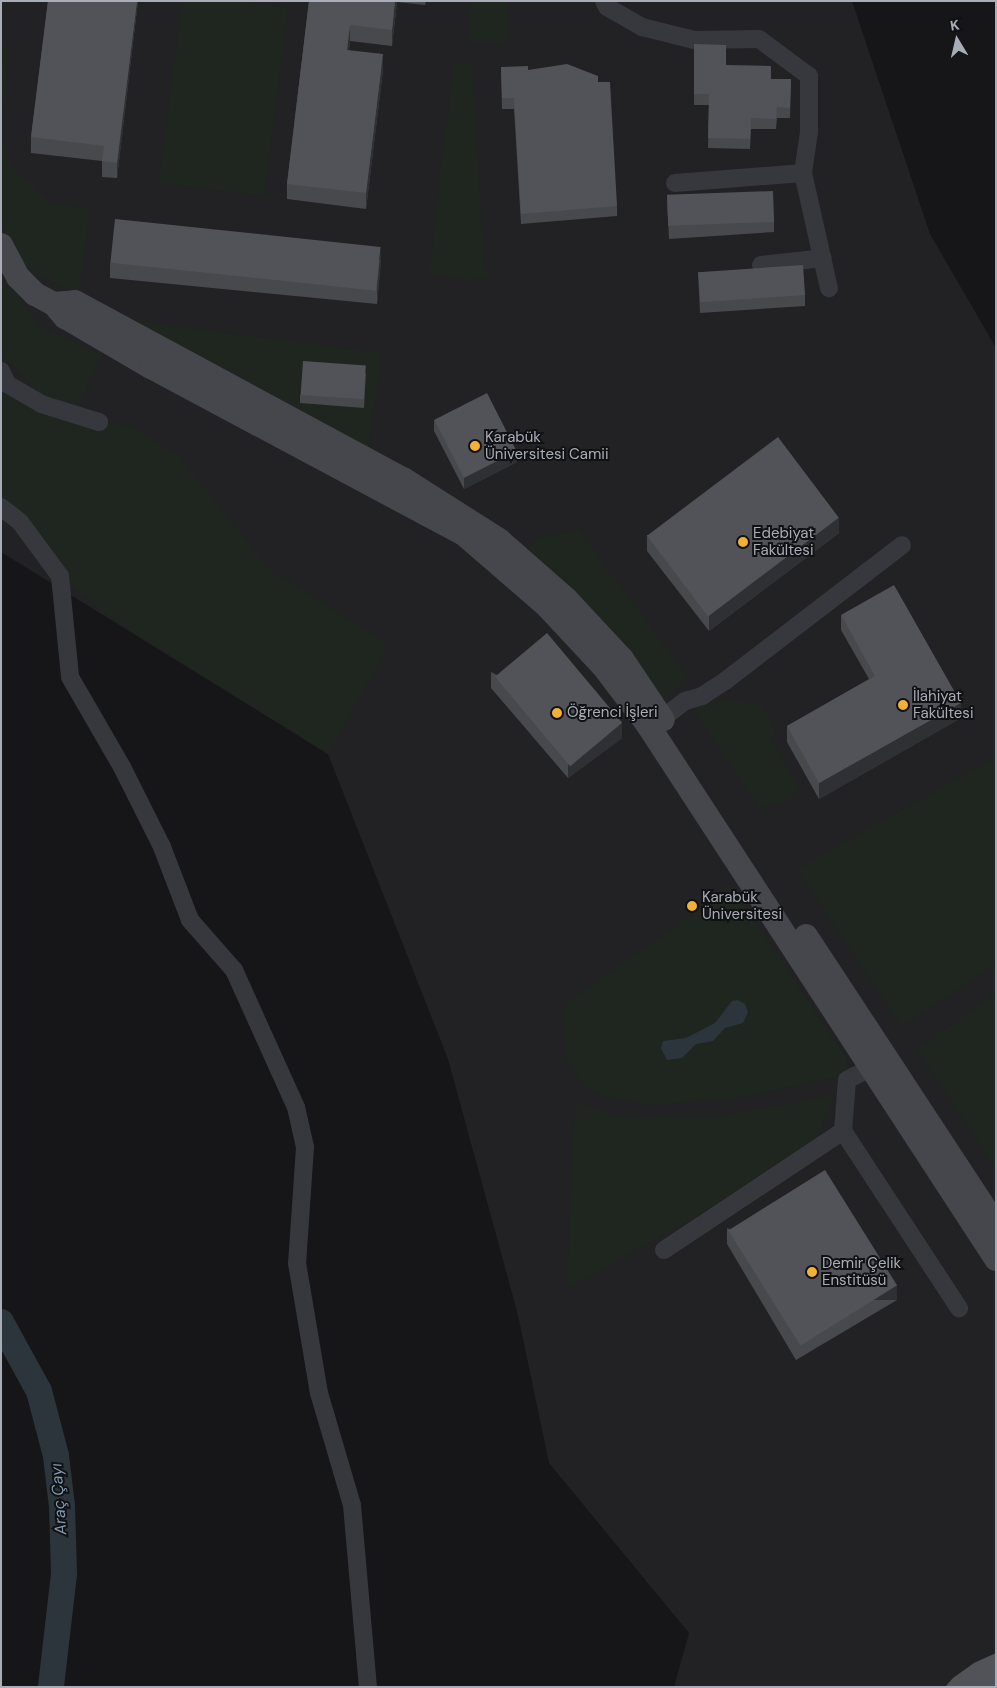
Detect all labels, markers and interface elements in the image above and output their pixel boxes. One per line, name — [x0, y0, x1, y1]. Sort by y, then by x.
north arrow — [932, 15, 982, 65]
text: K — [949, 16, 961, 35]
place label: Karabük Üniversitesi Camii — [485, 428, 609, 463]
marker: Karabük Üniversitesi Camii — [469, 440, 481, 452]
place label: Edebiyat Fakültesi — [753, 524, 814, 559]
marker: Edebiyat Fakültesi — [737, 536, 749, 548]
place label: İlahiyat Fakültesi — [913, 687, 973, 722]
marker: İlahiyat Fakültesi — [897, 699, 909, 711]
place label: Öğrenci İşleri — [567, 704, 658, 722]
marker: Öğrenci İşleri — [551, 707, 563, 719]
place label: Karabük Üniversitesi — [702, 888, 782, 923]
marker: Karabük Üniversitesi — [686, 900, 698, 912]
place label: Demir Çelik Enstitüsü — [822, 1254, 901, 1289]
marker: Demir Çelik Enstitüsü — [806, 1266, 818, 1278]
water label: Araç Çayı — [47, 1463, 71, 1535]

